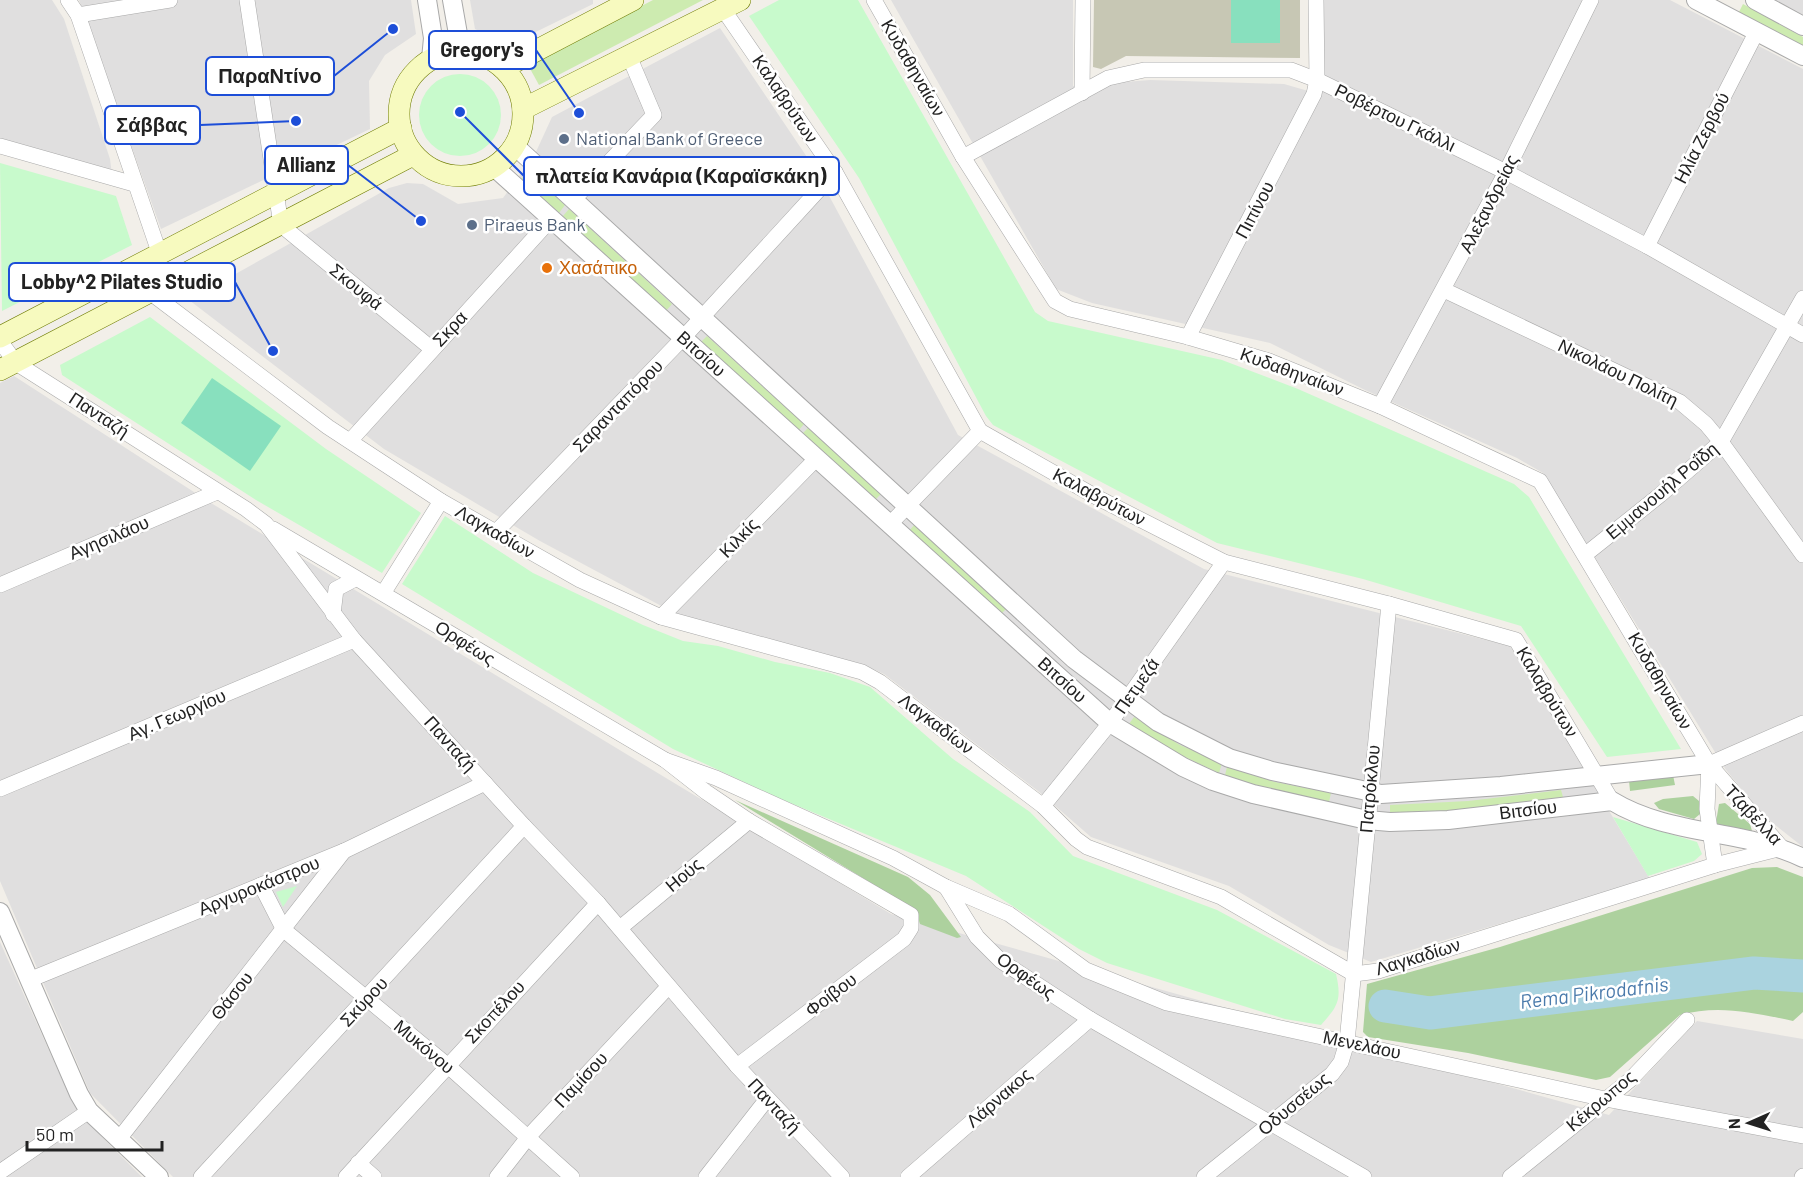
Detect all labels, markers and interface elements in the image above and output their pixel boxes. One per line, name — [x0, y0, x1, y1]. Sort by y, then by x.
street label: Κυδαθηναίων — [877, 15, 951, 120]
callout: Gregory's — [429, 31, 536, 69]
text: Gregory's — [440, 37, 524, 61]
street label: Καλαβρύτων — [748, 50, 823, 147]
callout: ΠαραΝτίνο — [206, 57, 334, 95]
text: ΠαραΝτίνο — [218, 63, 322, 87]
street label: Ροβέρτου Γκάλλι — [1331, 78, 1459, 156]
street label: Ηλία Ζερβού — [1669, 88, 1733, 187]
callout: Σάββας — [105, 106, 200, 144]
text: Σάββας — [116, 112, 188, 136]
place label: National Bank of Greece — [576, 127, 763, 149]
marker: National Bank of Greece — [557, 132, 571, 146]
callout: Allianz — [265, 146, 348, 184]
street label: Αλεξανδρείας — [1454, 150, 1522, 256]
text: Allianz — [277, 152, 335, 176]
callout: πλατεία Κανάρια (Καραϊσκάκη) — [524, 157, 839, 195]
text: πλατεία Κανάρια (Καραϊσκάκη) — [536, 163, 826, 187]
street label: Πιπίνου — [1230, 177, 1278, 242]
place label: Piraeus Bank — [484, 213, 586, 235]
marker: Piraeus Bank — [465, 218, 479, 232]
place label: Χασάπικο — [559, 256, 637, 278]
street label: Σκουφά — [326, 258, 388, 314]
marker: Χασάπικο — [540, 261, 554, 275]
callout: Lobby^2 Pilates Studio — [9, 263, 235, 301]
text: Lobby^2 Pilates Studio — [21, 269, 223, 293]
street label: Σκρα — [427, 306, 471, 351]
street label: Βιτσίου — [673, 326, 731, 381]
street label: Νικολάου Πολίτη — [1555, 334, 1682, 411]
street label: Κυδαθηναίων — [1237, 342, 1347, 400]
street label: Σαρανταπόρου — [568, 354, 667, 456]
street label: Πανταζή — [65, 387, 134, 442]
street label: Εμμανουήλ Ροΐδη — [1601, 437, 1722, 544]
street label: Καλαβρύτων — [1049, 463, 1150, 530]
street label: Λαγκαδίων — [452, 500, 539, 563]
street label: Αγησιλάου — [65, 510, 152, 564]
street label: Κιλκίς — [714, 513, 763, 562]
street label: Ορφέως — [431, 615, 500, 669]
street label: Κυδαθηναίων — [1624, 628, 1698, 733]
street label: Καλαβρύτων — [1512, 642, 1583, 741]
street label: Βιτσίου — [1034, 652, 1092, 707]
street label: Πετμεζά — [1109, 653, 1163, 718]
street label: Αγ. Γεωργίου — [124, 684, 229, 745]
street label: Λαγκαδίων — [895, 688, 978, 758]
street label: Πανταζή — [420, 711, 481, 776]
street label: Πατρόκλου — [1354, 744, 1384, 834]
street label: Τζαβέλλα — [1720, 780, 1787, 849]
street label: Βιτσίου — [1498, 795, 1558, 823]
street label: Αργυροκάστρου — [195, 851, 322, 919]
street label: Ηούς — [660, 852, 707, 896]
street label: Λαγκαδίων — [1373, 933, 1463, 979]
street label: Ορφέως — [993, 947, 1060, 1003]
street label: Θάσου — [205, 967, 257, 1024]
street label: Φοίβου — [800, 968, 860, 1021]
water label: Rema Pikrodafnis — [1518, 971, 1669, 1013]
street label: Σκύρου — [335, 972, 392, 1031]
street label: Σκοπέλου — [460, 975, 529, 1047]
street label: Μυκόνου — [390, 1015, 459, 1078]
street label: Μενελάου — [1321, 1025, 1403, 1063]
street label: Παμίσου — [549, 1047, 612, 1112]
street label: Λάρνακος — [961, 1063, 1036, 1132]
street label: Κέκρωπος — [1561, 1065, 1640, 1136]
street label: Οδυσσέως — [1253, 1067, 1334, 1140]
street label: Πανταζή — [744, 1073, 806, 1137]
north arrow — [1719, 1093, 1779, 1153]
scale bar — [27, 1114, 162, 1152]
text: N — [1724, 1118, 1743, 1130]
text: 50 m — [36, 1123, 74, 1145]

